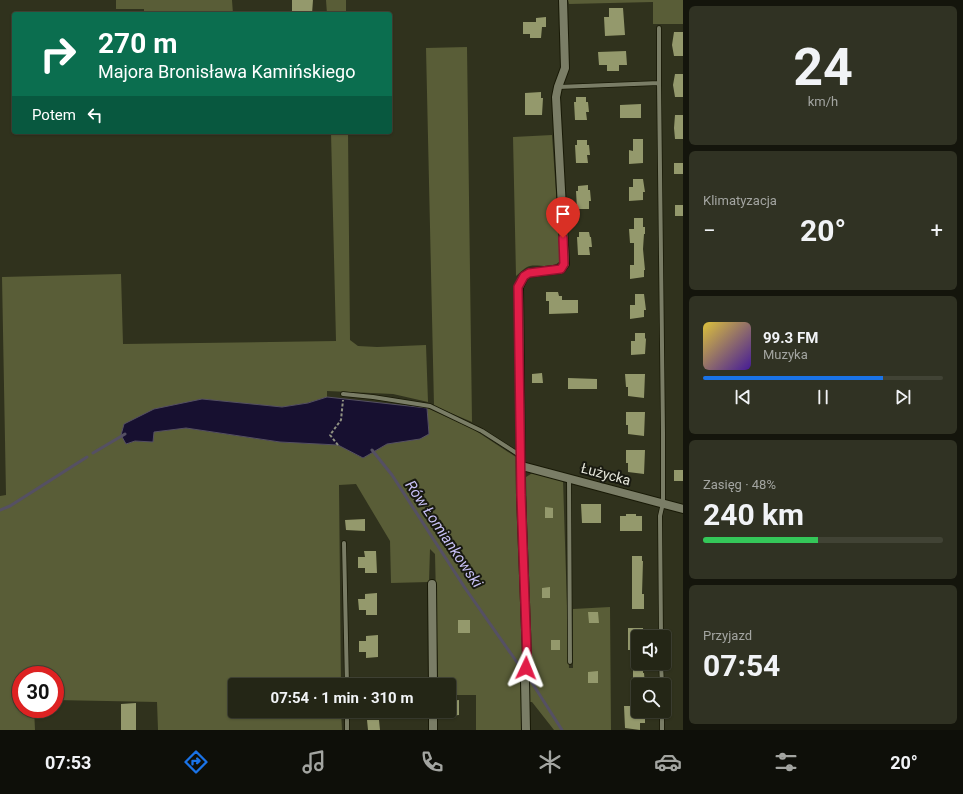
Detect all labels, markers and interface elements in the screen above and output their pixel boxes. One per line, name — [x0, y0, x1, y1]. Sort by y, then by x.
text: 270 m — [98, 27, 177, 60]
icon: right — [32, 28, 84, 80]
text: 24 — [793, 37, 853, 98]
text: Majora Bronisława Kamińskiego — [98, 61, 355, 82]
text: km/h — [808, 94, 838, 109]
icon: left — [84, 104, 106, 126]
text: Potem — [32, 106, 76, 124]
text: Klimatyzacja — [703, 193, 777, 208]
pin — [546, 197, 580, 238]
icon: arrive — [552, 203, 574, 225]
text: 20° — [800, 213, 846, 248]
text: − — [703, 218, 716, 243]
text: + — [931, 218, 943, 243]
text: 99.3 FM — [763, 329, 818, 347]
text: Muzyka — [763, 347, 808, 362]
icon: previous — [732, 386, 754, 408]
icon: pause — [812, 386, 834, 408]
icon: next — [892, 386, 914, 408]
street label: Łużycka — [579, 460, 633, 488]
water label: Rów Łomiankowski — [402, 477, 487, 591]
text: Zasięg · 48% — [703, 477, 776, 492]
text: 240 km — [703, 497, 804, 532]
text: Przyjazd — [703, 628, 752, 643]
map controls — [631, 630, 671, 718]
button: sound — [631, 630, 671, 670]
position arrow — [505, 647, 547, 689]
text: 07:54 — [703, 648, 780, 683]
speed limit sign: 30 — [12, 666, 64, 718]
button: search — [631, 678, 671, 718]
text: 07:54 · 1 min · 310 m — [271, 689, 413, 707]
icon: directions — [182, 748, 210, 776]
icon: music — [300, 748, 328, 776]
icon: phone — [418, 748, 446, 776]
icon: climate — [536, 748, 564, 776]
icon: car — [654, 748, 682, 776]
icon: filters — [772, 748, 800, 776]
text: 07:53 — [45, 752, 91, 773]
text: 20° — [890, 752, 918, 773]

